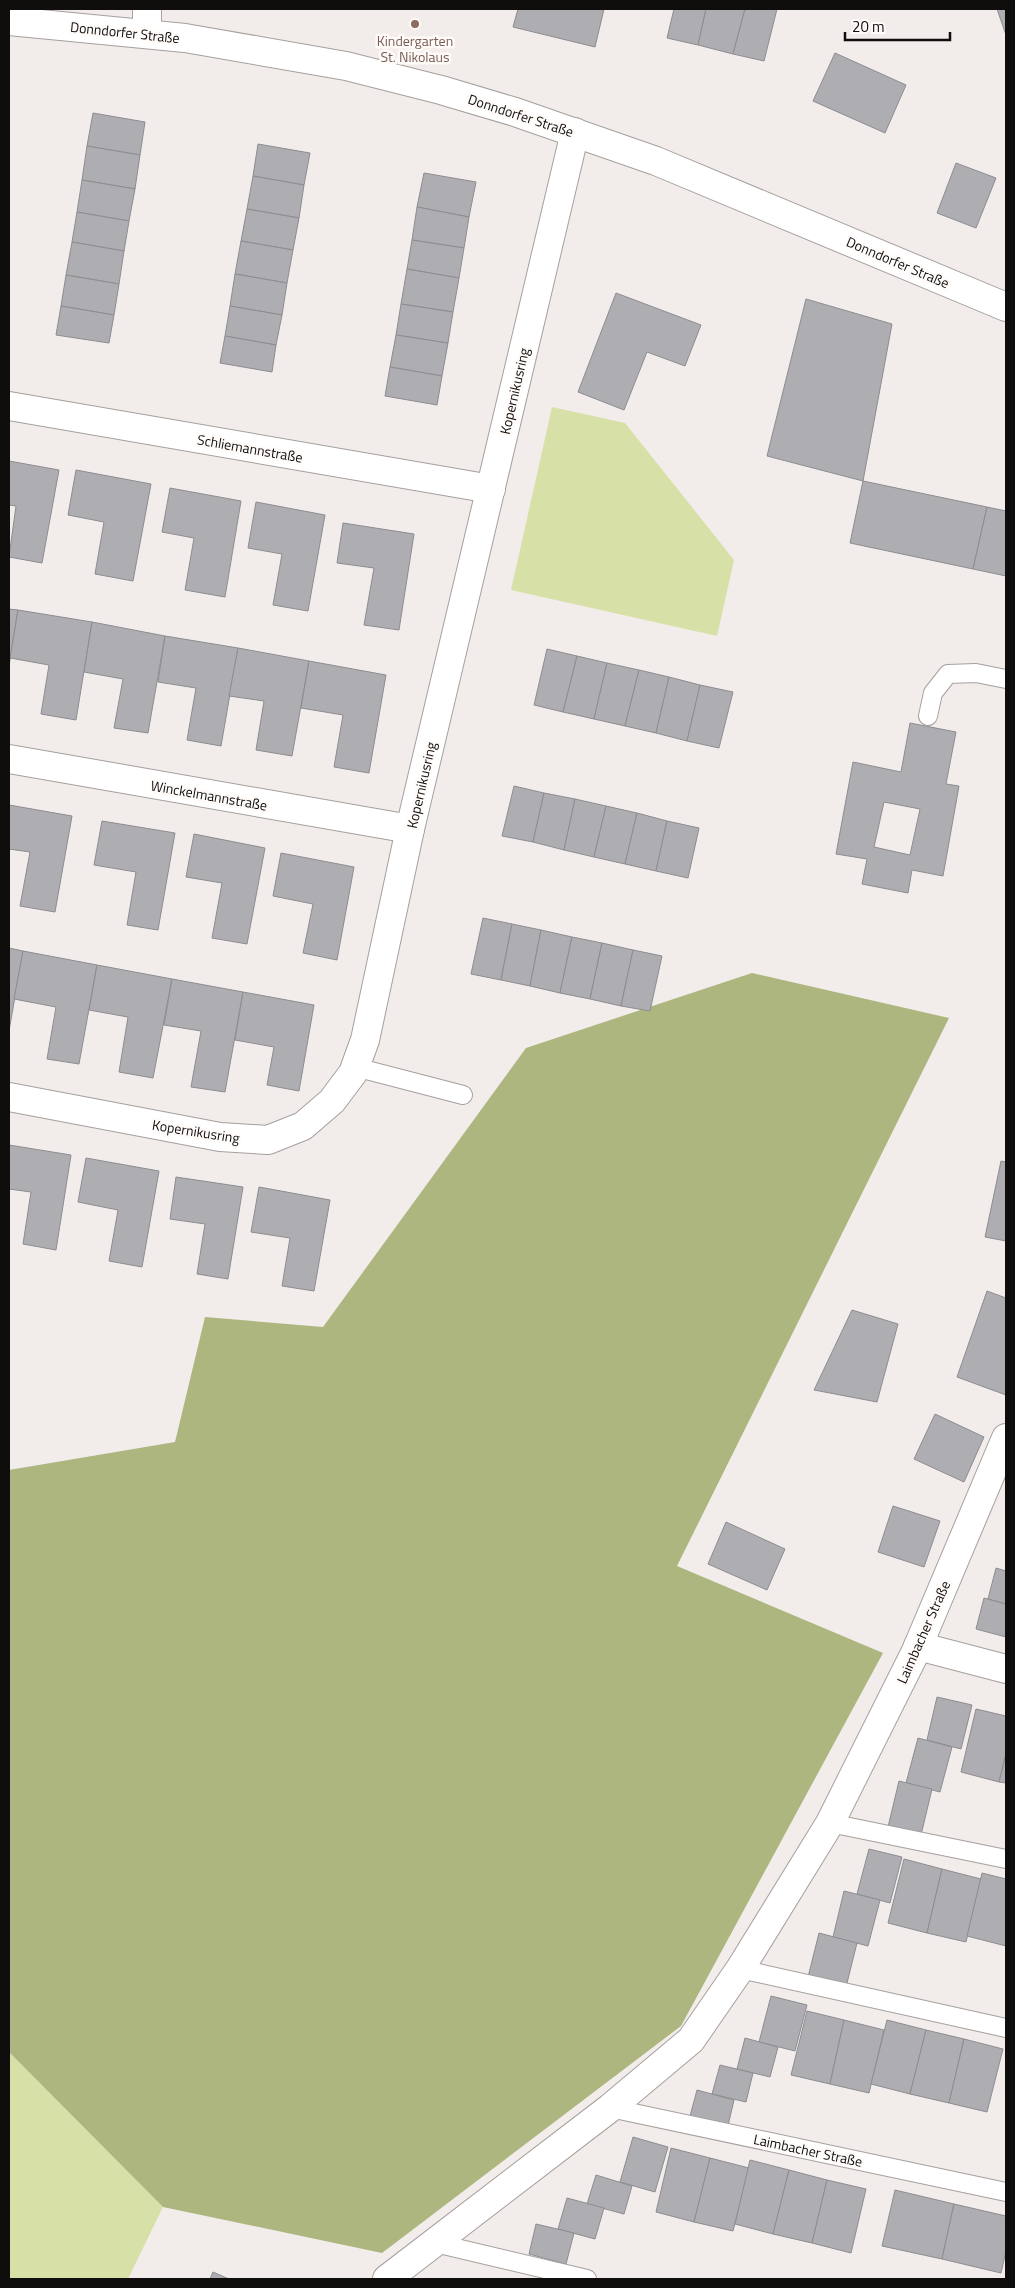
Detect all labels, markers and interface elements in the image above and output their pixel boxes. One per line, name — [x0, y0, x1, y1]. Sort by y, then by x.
scale bar — [845, 10, 950, 42]
text: 20 m — [852, 15, 885, 38]
street label: Donndorfer Straße — [69, 16, 181, 48]
marker: Kindergarten St. Nikolaus — [409, 18, 421, 30]
place label: Kindergarten St. Nikolaus — [377, 30, 453, 67]
street label: Donndorfer Straße — [465, 88, 577, 142]
street label: Donndorfer Straße — [843, 231, 953, 293]
street label: Kopernikusring — [494, 346, 534, 436]
street label: Schliemannstraße — [196, 428, 304, 468]
street label: Kopernikusring — [401, 740, 441, 830]
street label: Winckelmannstraße — [149, 774, 269, 816]
street label: Kopernikusring — [151, 1114, 241, 1148]
street label: Laimbacher Straße — [891, 1577, 955, 1687]
street label: Laimbacher Straße — [752, 2128, 864, 2172]

